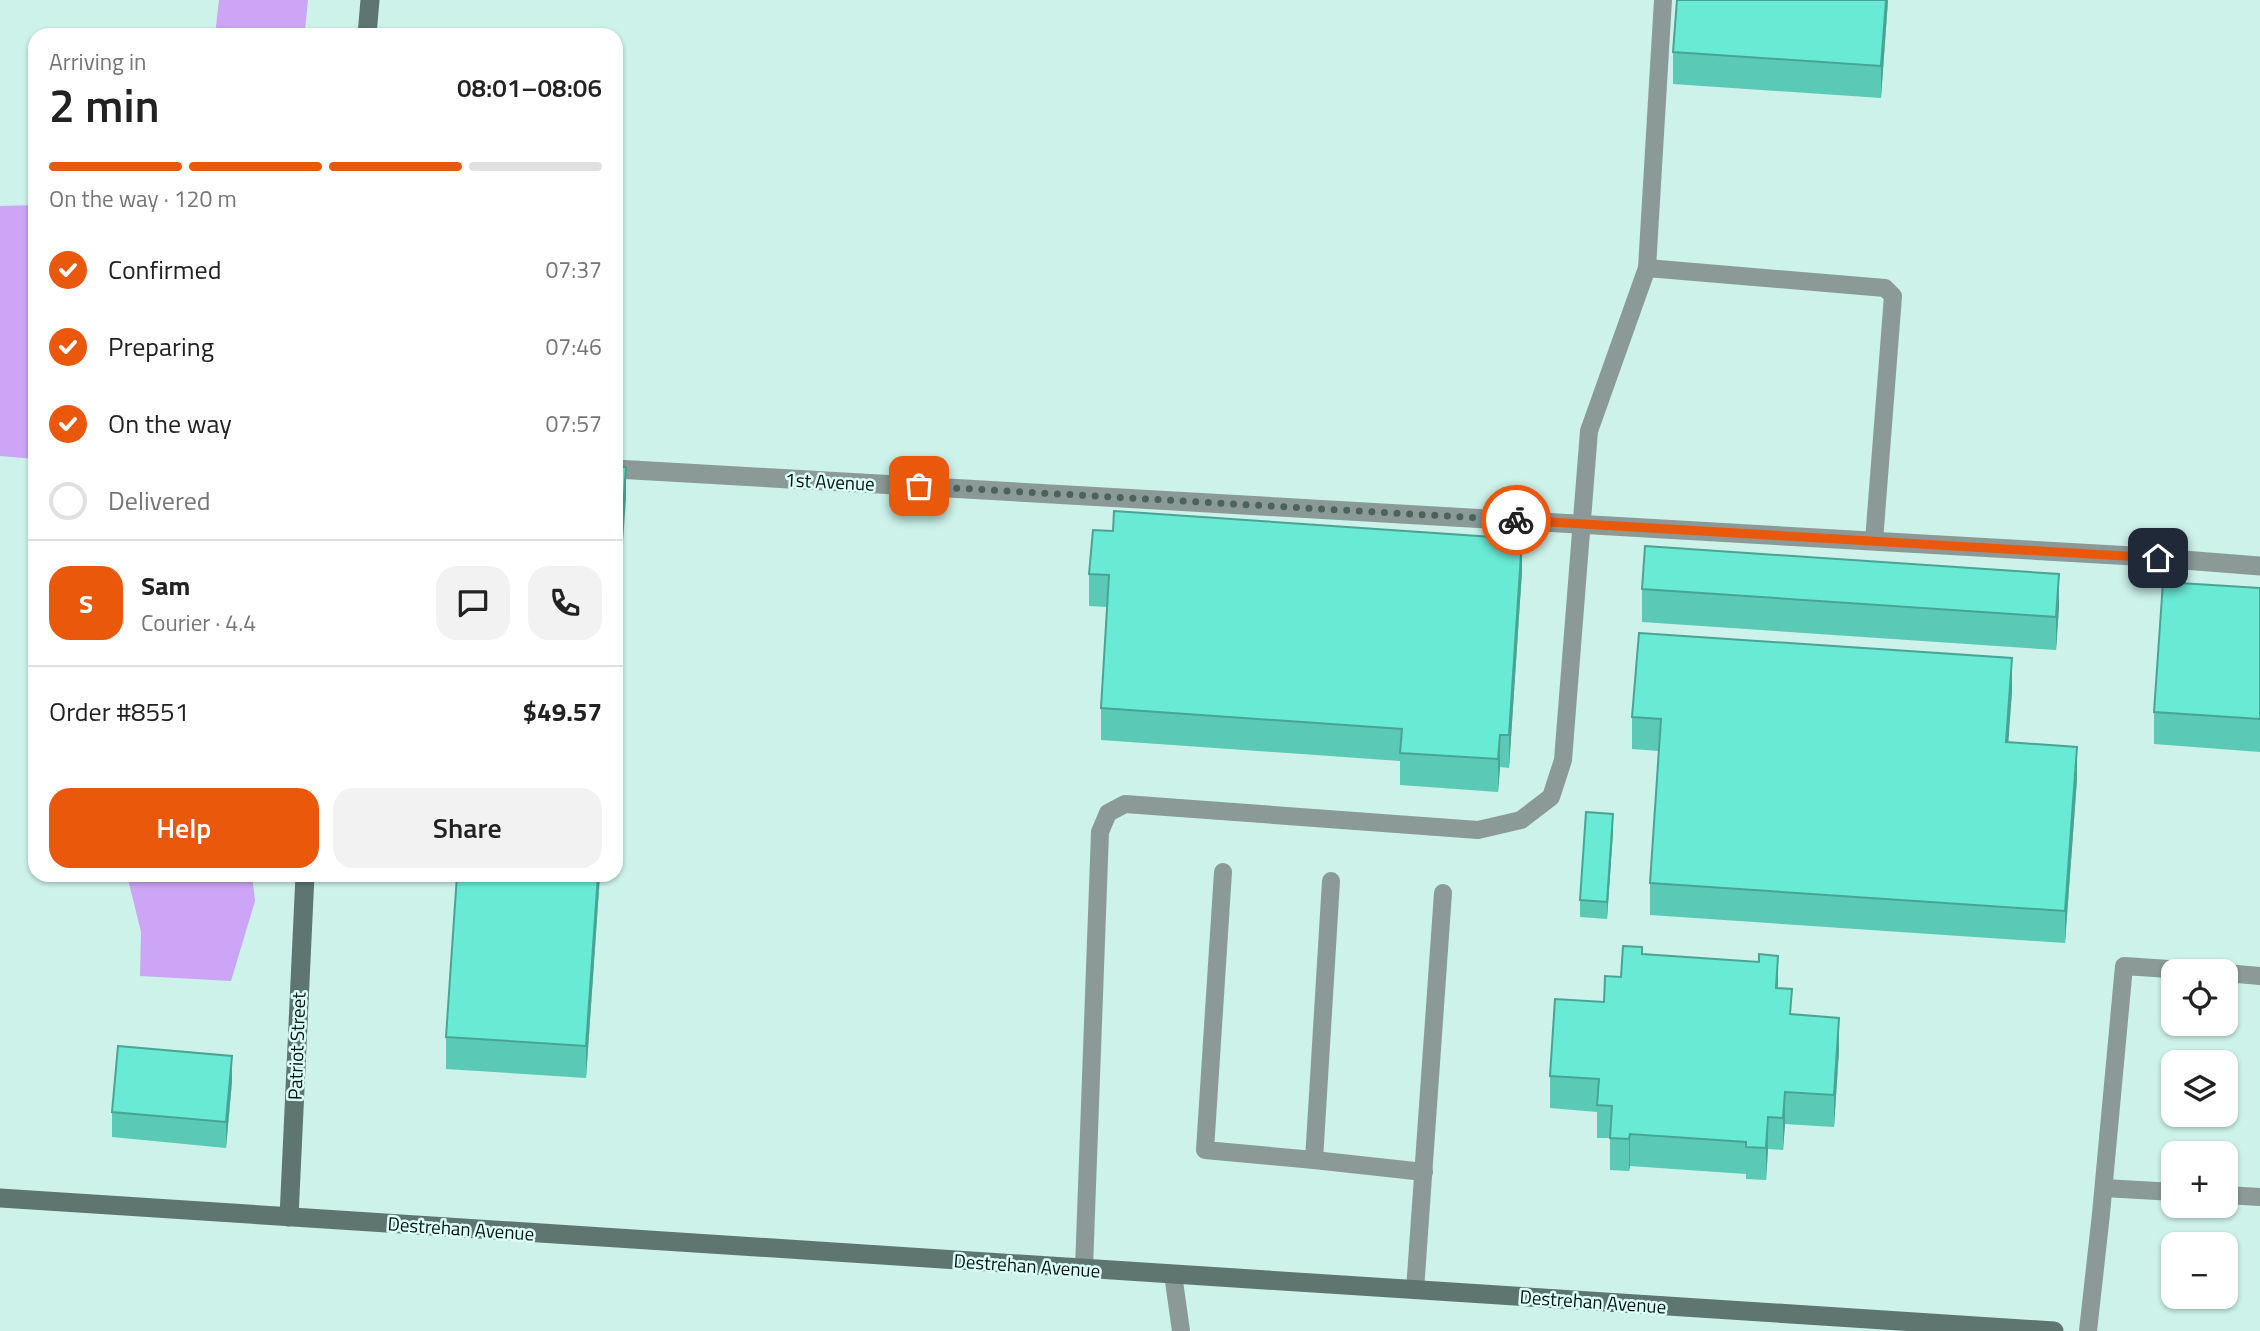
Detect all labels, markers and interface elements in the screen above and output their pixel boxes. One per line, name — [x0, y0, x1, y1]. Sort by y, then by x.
text: Arriving in — [49, 44, 146, 79]
text: 08:01–08:06 — [457, 68, 602, 107]
text: 2 min — [49, 70, 160, 140]
text: On the way · 120 m — [49, 181, 237, 216]
text: Confirmed — [108, 250, 222, 289]
icon: check — [49, 251, 87, 289]
text: 07:37 — [545, 252, 602, 287]
text: Preparing — [108, 327, 214, 366]
icon: check — [49, 328, 87, 366]
text: 07:46 — [545, 329, 602, 364]
text: On the way — [108, 404, 232, 443]
icon: check — [49, 405, 87, 443]
text: 07:57 — [545, 406, 602, 441]
pin — [889, 456, 949, 516]
street label: 1st Avenue — [784, 464, 876, 498]
icon: bag — [900, 467, 938, 505]
text: Delivered — [108, 481, 211, 520]
courier — [1481, 485, 1551, 555]
icon: bike — [1497, 501, 1535, 539]
pin — [2128, 528, 2188, 588]
icon: home — [2139, 539, 2177, 577]
text: Sam — [141, 566, 190, 605]
button: chat — [436, 566, 510, 640]
button: phone — [528, 566, 602, 640]
text: S — [79, 584, 93, 623]
text: Courier · 4.4 — [141, 605, 256, 640]
text: Order #8551 — [49, 692, 189, 731]
text: $49.57 — [523, 692, 602, 731]
button: Help — [49, 788, 319, 868]
button: Share — [333, 788, 602, 868]
map controls — [2161, 959, 2238, 1309]
button: locate — [2161, 959, 2238, 1036]
street label: Patriot Street — [280, 991, 312, 1100]
button: layers — [2161, 1050, 2238, 1127]
button: + — [2161, 1141, 2238, 1218]
street label: Destrehan Avenue — [387, 1208, 535, 1248]
button: − — [2161, 1232, 2238, 1309]
street label: Destrehan Avenue — [953, 1245, 1101, 1285]
street label: Destrehan Avenue — [1519, 1281, 1667, 1321]

